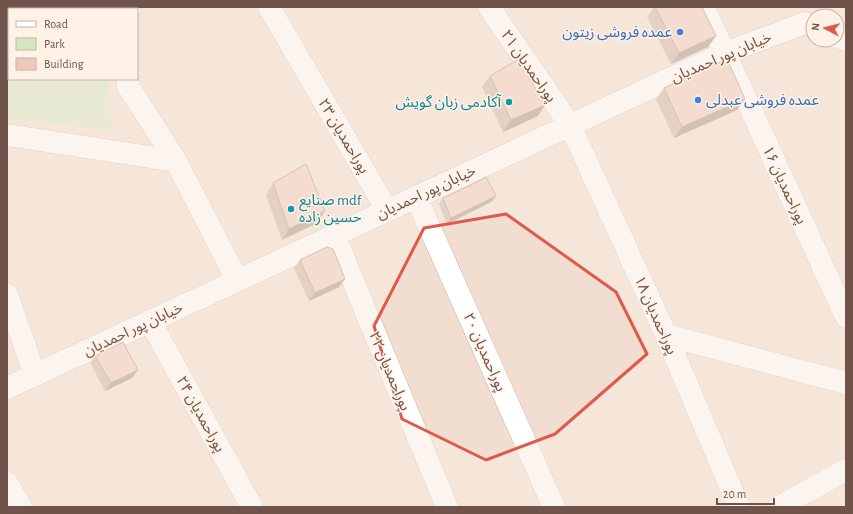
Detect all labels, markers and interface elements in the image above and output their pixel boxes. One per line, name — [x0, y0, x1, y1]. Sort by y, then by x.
legend — [8, 8, 138, 80]
north arrow — [805, 8, 845, 48]
text: Road — [44, 18, 68, 30]
text: N — [810, 22, 821, 31]
place label: عمده فروشی زیتون — [562, 25, 672, 41]
street label: پوراحمدیان ۲۱ — [496, 27, 559, 106]
marker: عمده فروشی زیتون — [675, 27, 685, 37]
street label: خیابان پور احمدیان — [669, 29, 775, 87]
text: Park — [44, 38, 65, 50]
text: Building — [44, 58, 84, 70]
place label: عمده فروشی عبدلی — [706, 93, 819, 109]
place label: آکادمی زبان گویش — [395, 94, 502, 111]
marker: عمده فروشی عبدلی — [693, 95, 703, 105]
street label: پوراحمدیان ۲۳ — [314, 96, 372, 177]
marker: آکادمی زبان گویش — [504, 97, 514, 107]
street label: پوراحمدیان ۱۶ — [758, 144, 809, 228]
street label: خیابان پور احمدیان — [374, 163, 479, 224]
place label: صنایع mdf حسین زاده — [299, 193, 363, 226]
marker: صنایع mdf حسین زاده — [286, 204, 296, 214]
street label: پوراحمدیان ۱۸ — [630, 274, 680, 358]
street label: خیابان پور احمدیان — [81, 300, 186, 361]
street label: پوراحمدیان ۲۰ — [459, 311, 509, 395]
street label: پوراحمدیان ۲۲ — [364, 329, 413, 414]
street label: پوراحمدیان ۲۴ — [172, 374, 228, 456]
scale bar — [717, 480, 774, 506]
text: 20 m — [723, 488, 746, 500]

